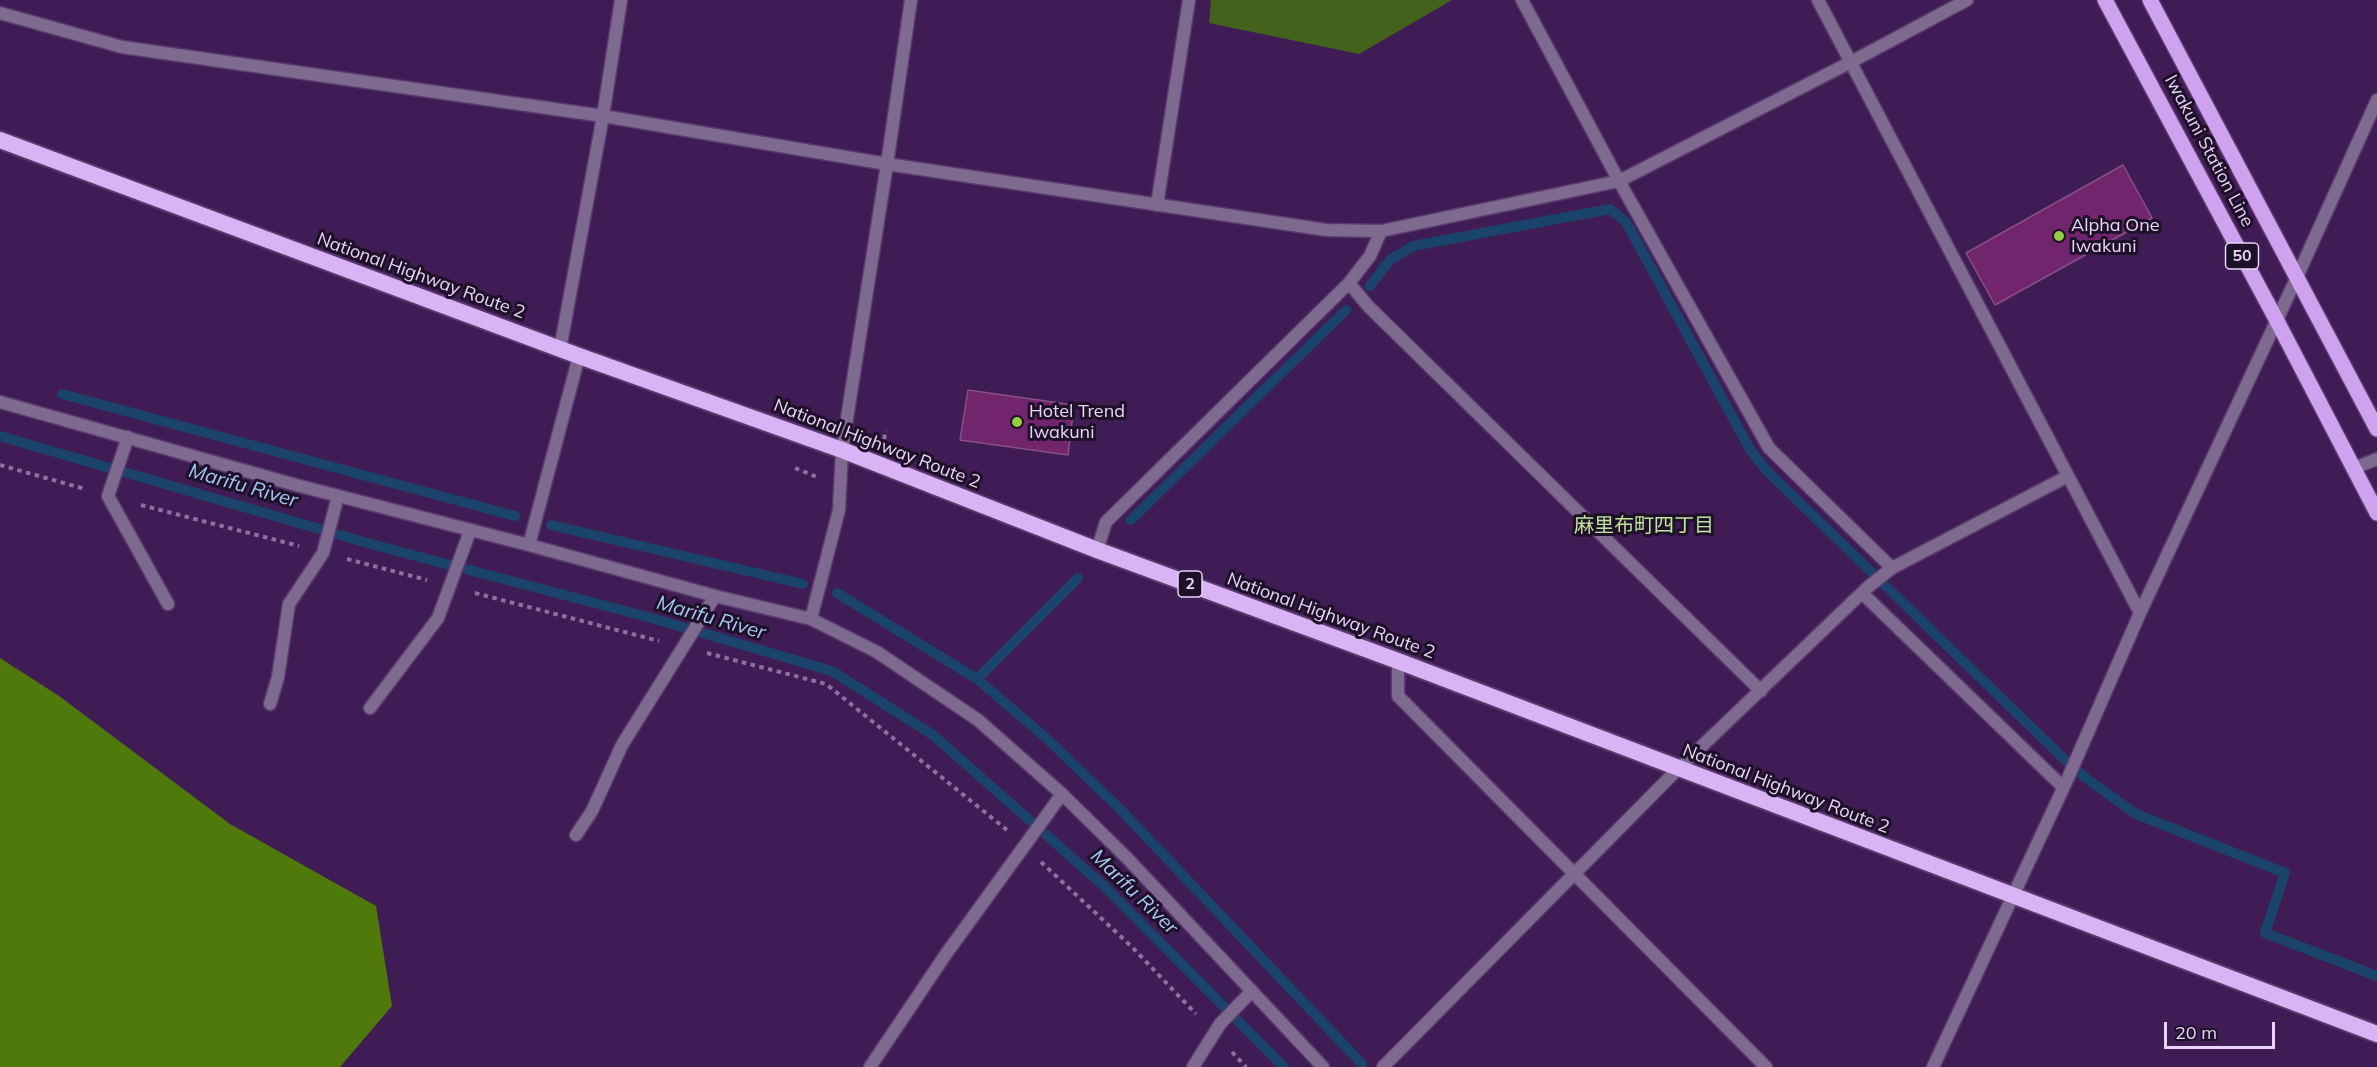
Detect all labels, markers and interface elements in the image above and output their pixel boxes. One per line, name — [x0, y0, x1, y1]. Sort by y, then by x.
street label: Iwakuni Station Line — [2160, 71, 2258, 231]
place label: Alpha One Iwakuni — [2071, 215, 2160, 258]
street label: National Highway Route 2 — [314, 228, 528, 324]
marker: Alpha One Iwakuni — [2052, 229, 2066, 243]
road number: 50 — [2226, 243, 2258, 269]
street label: National Highway Route 2 — [771, 395, 983, 493]
place label: Hotel Trend Iwakuni — [1029, 401, 1125, 444]
marker: Hotel Trend Iwakuni — [1010, 415, 1024, 429]
water label: Marifu River — [186, 459, 300, 513]
district label: 麻里布町四丁目 — [1574, 514, 1714, 538]
street label: National Highway Route 2 — [1224, 568, 1438, 664]
road number: 2 — [1178, 571, 1202, 597]
water label: Marifu River — [654, 591, 768, 645]
street label: National Highway Route 2 — [1680, 740, 1892, 838]
water label: Marifu River — [1085, 844, 1183, 940]
scale bar — [2167, 1010, 2278, 1048]
text: 20 m — [2175, 1021, 2217, 1044]

